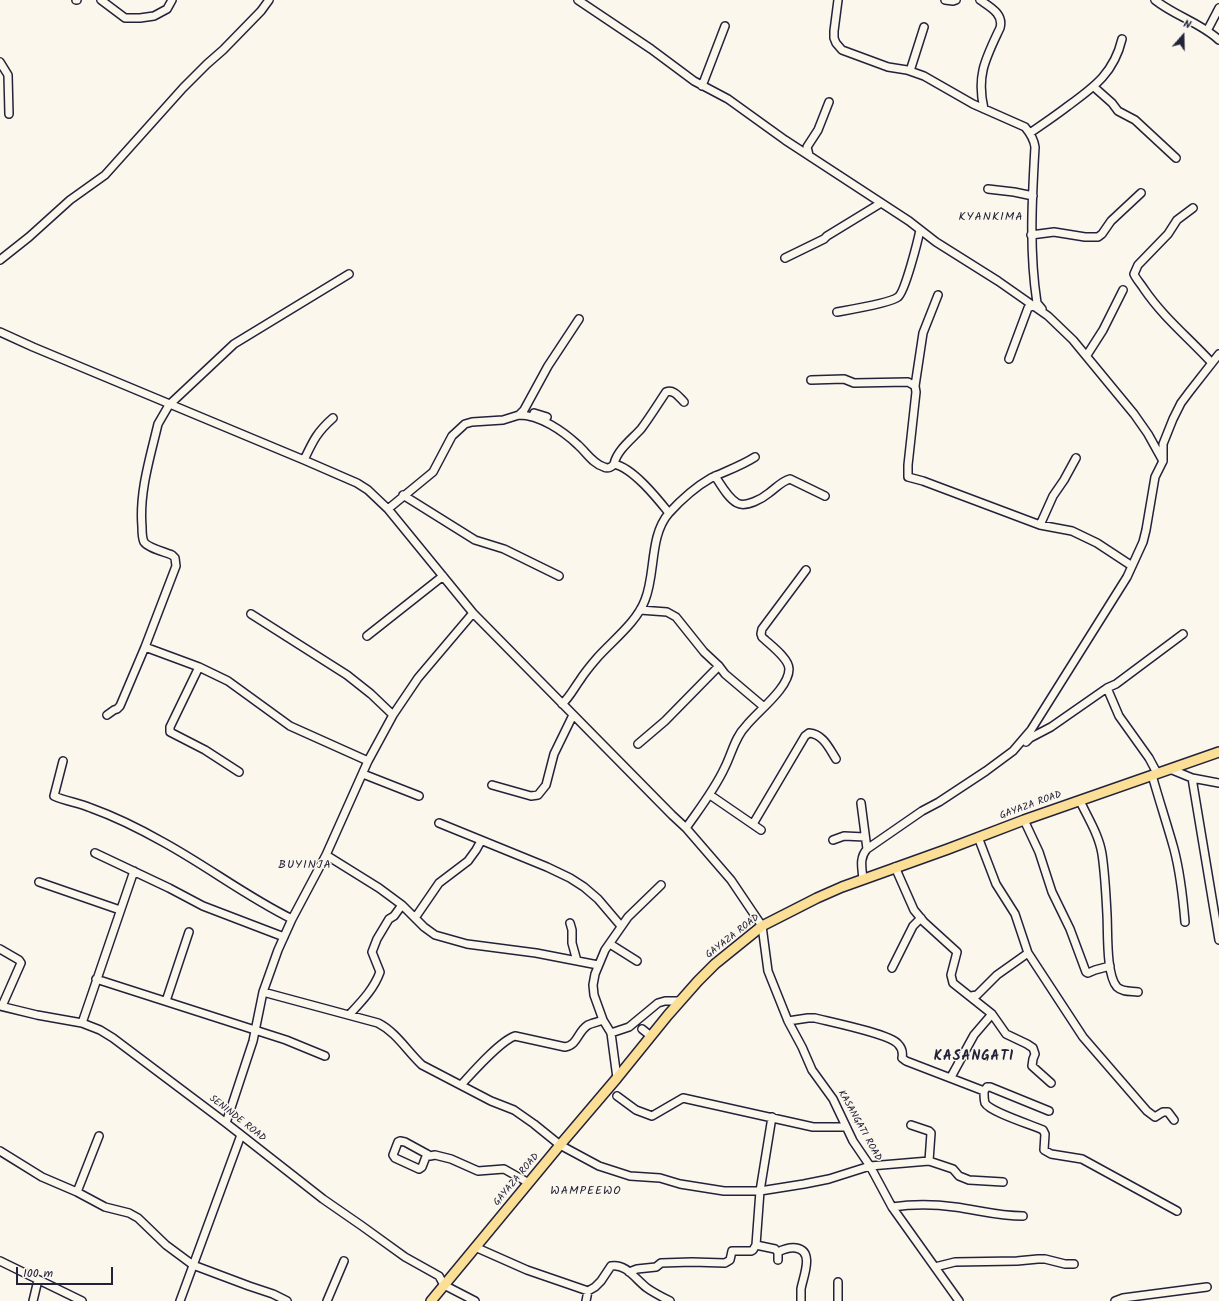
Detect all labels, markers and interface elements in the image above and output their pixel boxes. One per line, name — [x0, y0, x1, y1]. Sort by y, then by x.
text: N — [1181, 15, 1193, 34]
north arrow — [1163, 16, 1203, 56]
district label: KYANKIMA — [959, 211, 1023, 225]
street label: GAYAZA ROAD — [998, 789, 1064, 823]
district label: BUYINJA — [278, 859, 332, 873]
street label: GAYAZA ROAD — [704, 912, 762, 962]
district label: KASANGATI — [934, 1050, 1014, 1066]
street label: KASANGATI ROAD — [835, 1088, 883, 1164]
street label: SENINDE ROAD — [206, 1093, 268, 1145]
street label: GAYAZA ROAD — [492, 1151, 542, 1209]
district label: WAMPEEWO — [550, 1185, 622, 1199]
scale bar — [18, 1259, 115, 1285]
text: 100 m — [23, 1264, 53, 1283]

